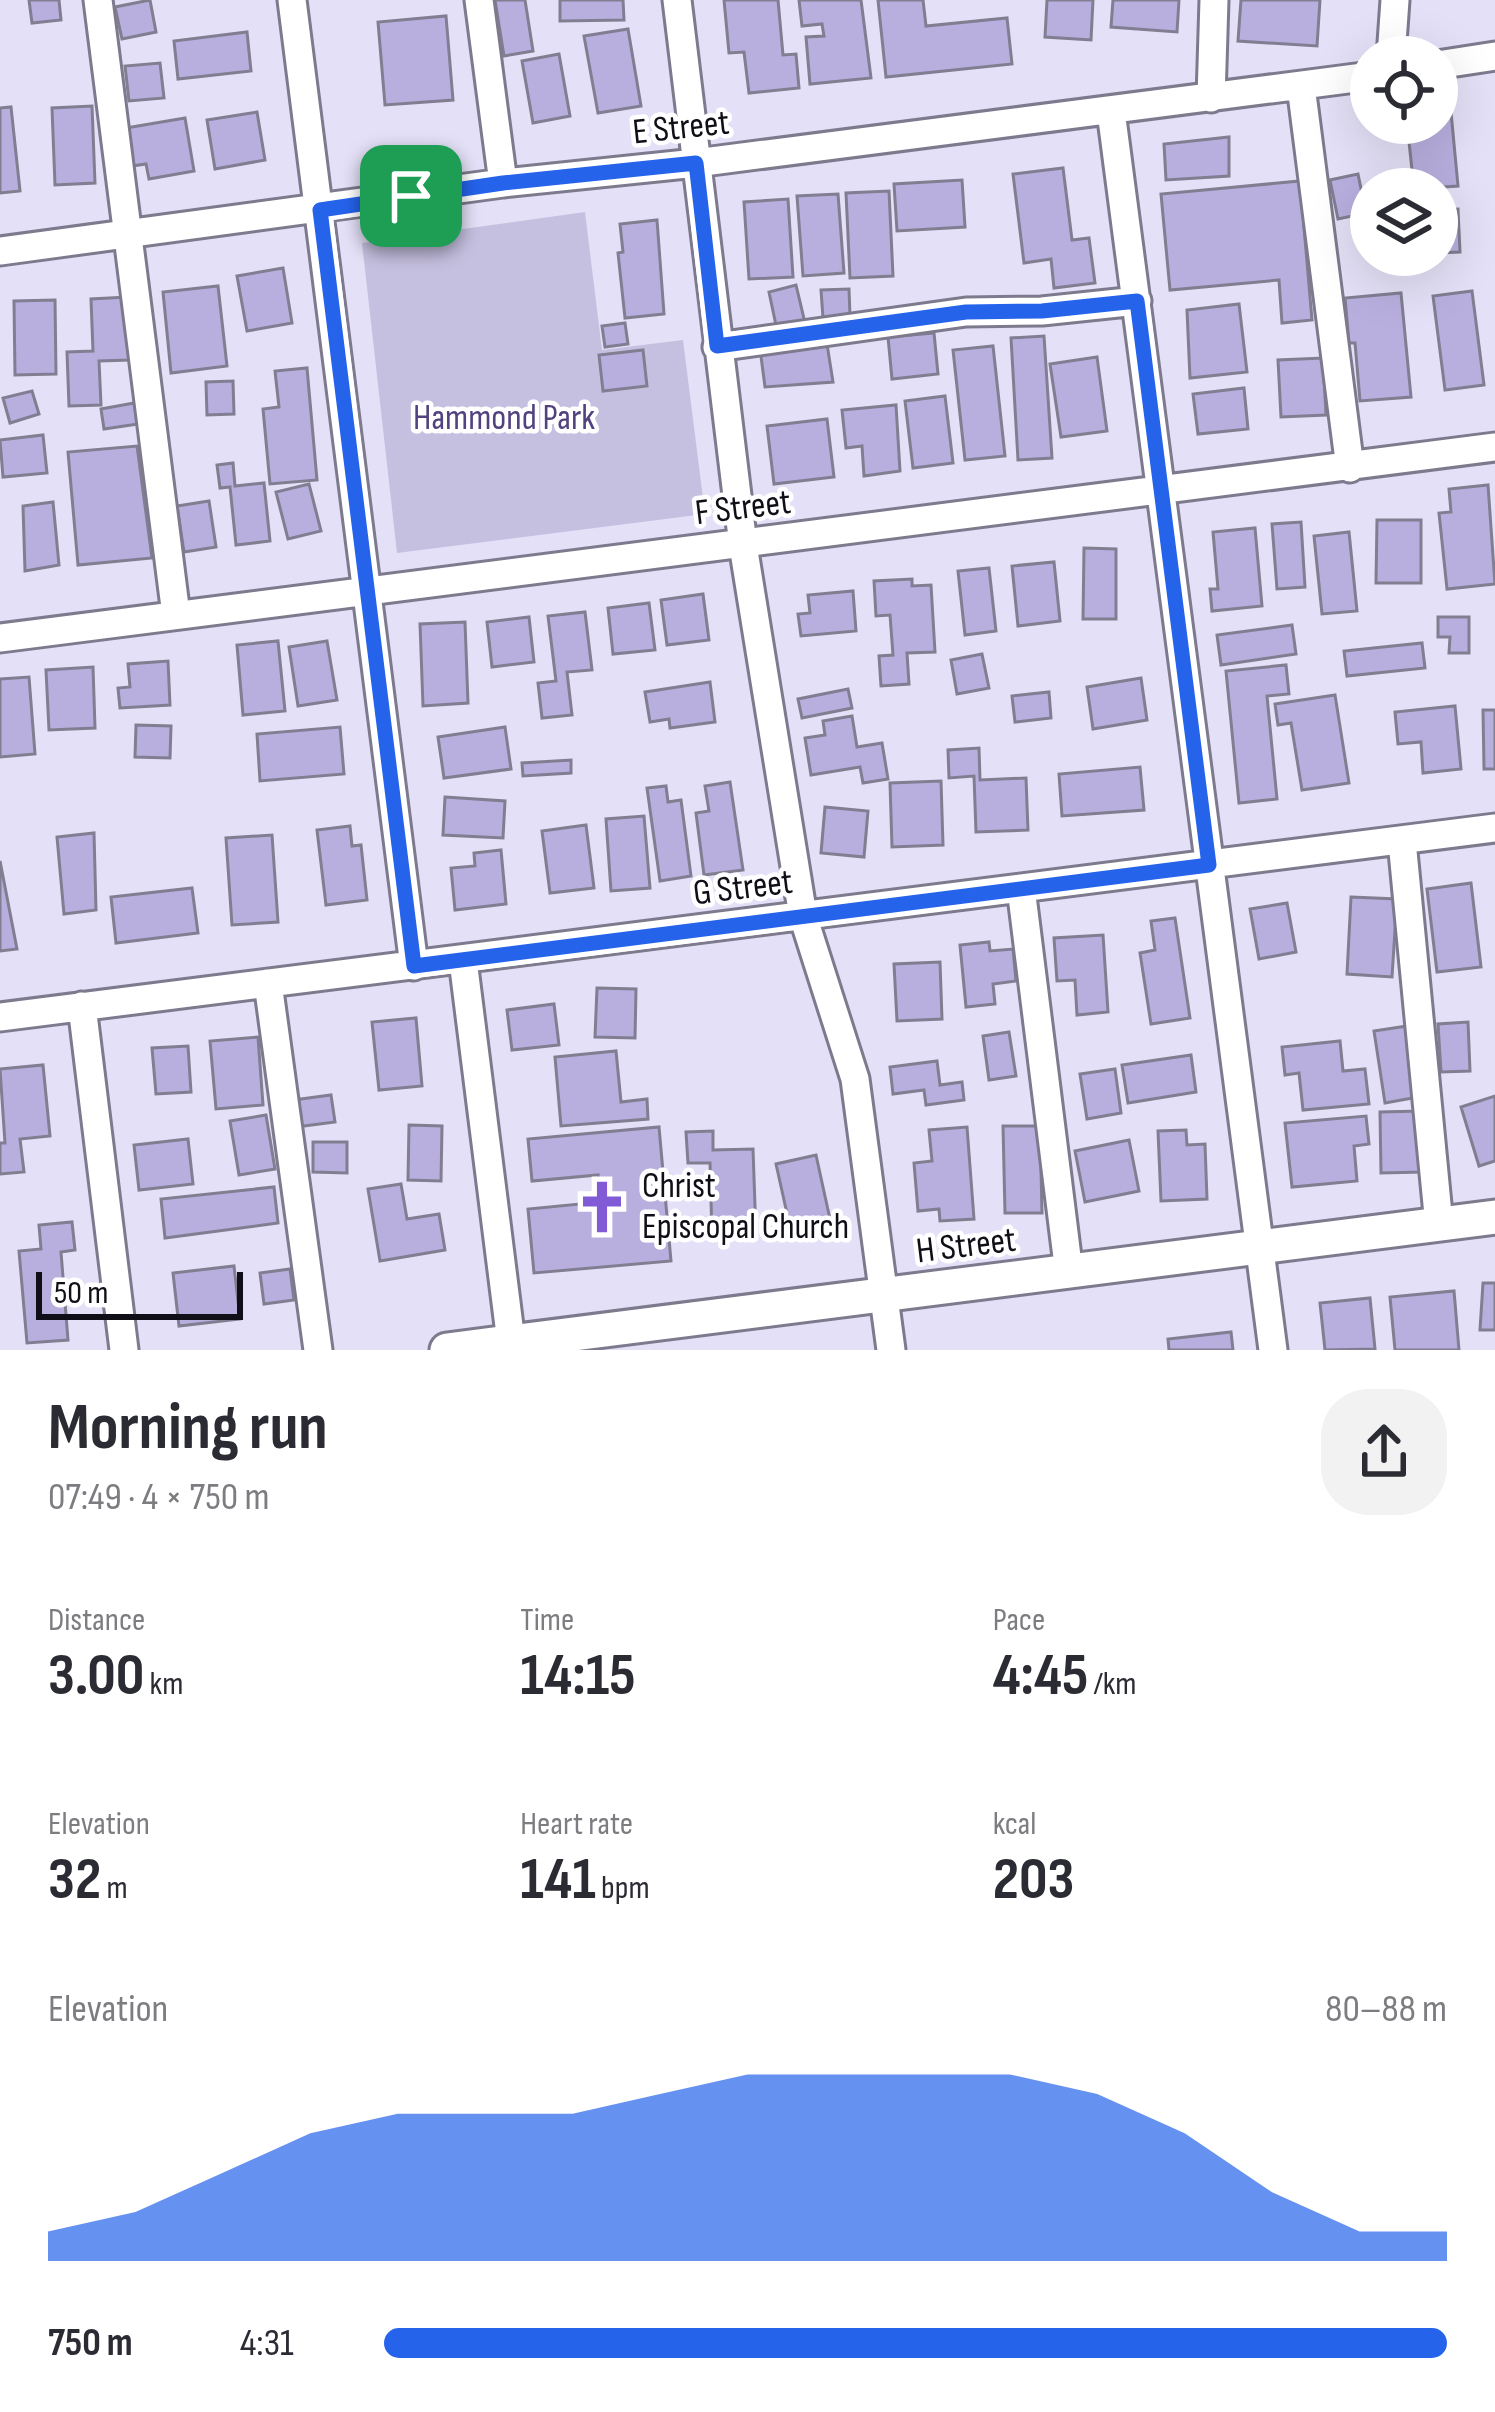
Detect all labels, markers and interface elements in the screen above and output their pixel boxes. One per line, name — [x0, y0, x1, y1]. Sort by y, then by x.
map controls — [1350, 36, 1458, 276]
button: locate — [1350, 36, 1458, 144]
street label: E Street — [631, 102, 731, 154]
pin — [360, 145, 462, 247]
icon: arrive — [378, 163, 444, 229]
button: layers — [1350, 168, 1458, 276]
park label: Hammond Park — [413, 397, 595, 440]
street label: F Street — [693, 481, 793, 535]
street label: G Street — [691, 861, 795, 915]
place label: Christ Episcopal Church — [642, 1165, 849, 1249]
church icon: Christ Episcopal Church — [573, 1178, 631, 1236]
street label: H Street — [914, 1219, 1018, 1273]
scale bar — [36, 1266, 243, 1319]
text: 50 m — [54, 1273, 108, 1313]
text: Morning run — [48, 1389, 328, 1468]
button: share — [1321, 1389, 1447, 1515]
text: 07:49 · 4 × 750 m — [48, 1474, 269, 1521]
text: Distance — [48, 1600, 145, 1640]
text: Time — [520, 1600, 574, 1640]
text: Pace — [993, 1600, 1045, 1640]
text: 3.00 — [48, 1640, 144, 1712]
text: 14:15 — [520, 1640, 636, 1712]
text: 4:45 — [993, 1640, 1088, 1712]
text: km — [144, 1664, 183, 1704]
text: /km — [1088, 1664, 1136, 1704]
text: Elevation — [48, 1804, 150, 1844]
text: Heart rate — [520, 1804, 633, 1844]
text: kcal — [993, 1804, 1036, 1844]
text: 32 — [48, 1844, 101, 1916]
text: 141 — [520, 1844, 596, 1916]
text: 203 — [993, 1844, 1074, 1916]
text: m — [101, 1868, 128, 1908]
text: bpm — [596, 1868, 650, 1908]
text: Elevation — [48, 1986, 168, 2033]
text: 80–88 m — [1325, 1986, 1447, 2033]
text: 750 m — [48, 2320, 133, 2367]
text: 4:31 — [240, 2320, 294, 2367]

